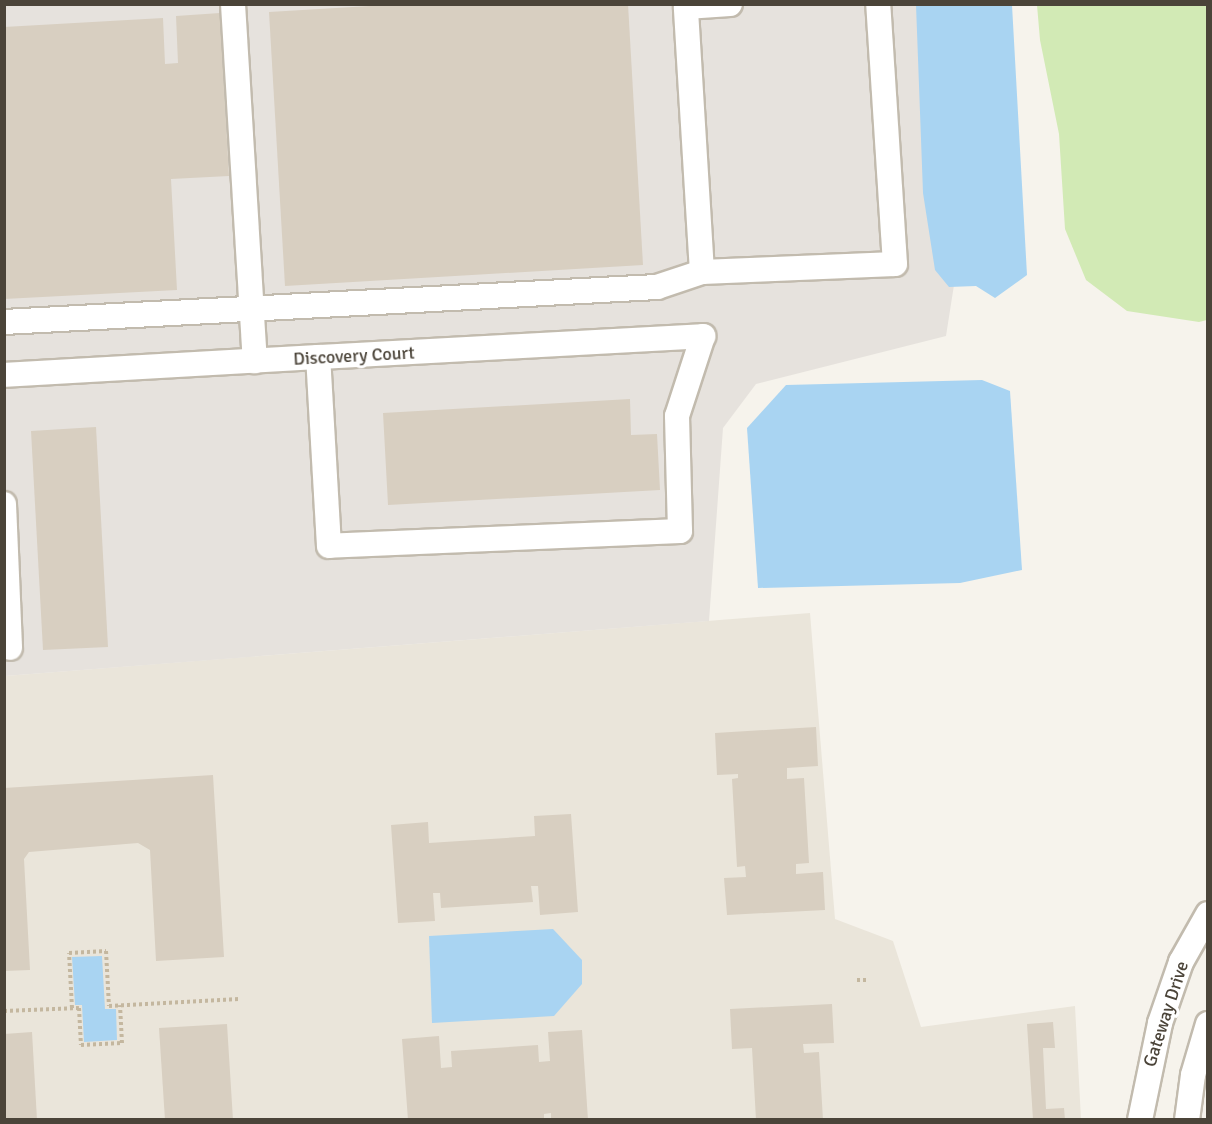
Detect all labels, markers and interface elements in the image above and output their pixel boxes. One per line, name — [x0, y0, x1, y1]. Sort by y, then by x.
street label: Discovery Court — [293, 342, 415, 370]
street label: Gateway Drive — [1139, 958, 1193, 1070]

